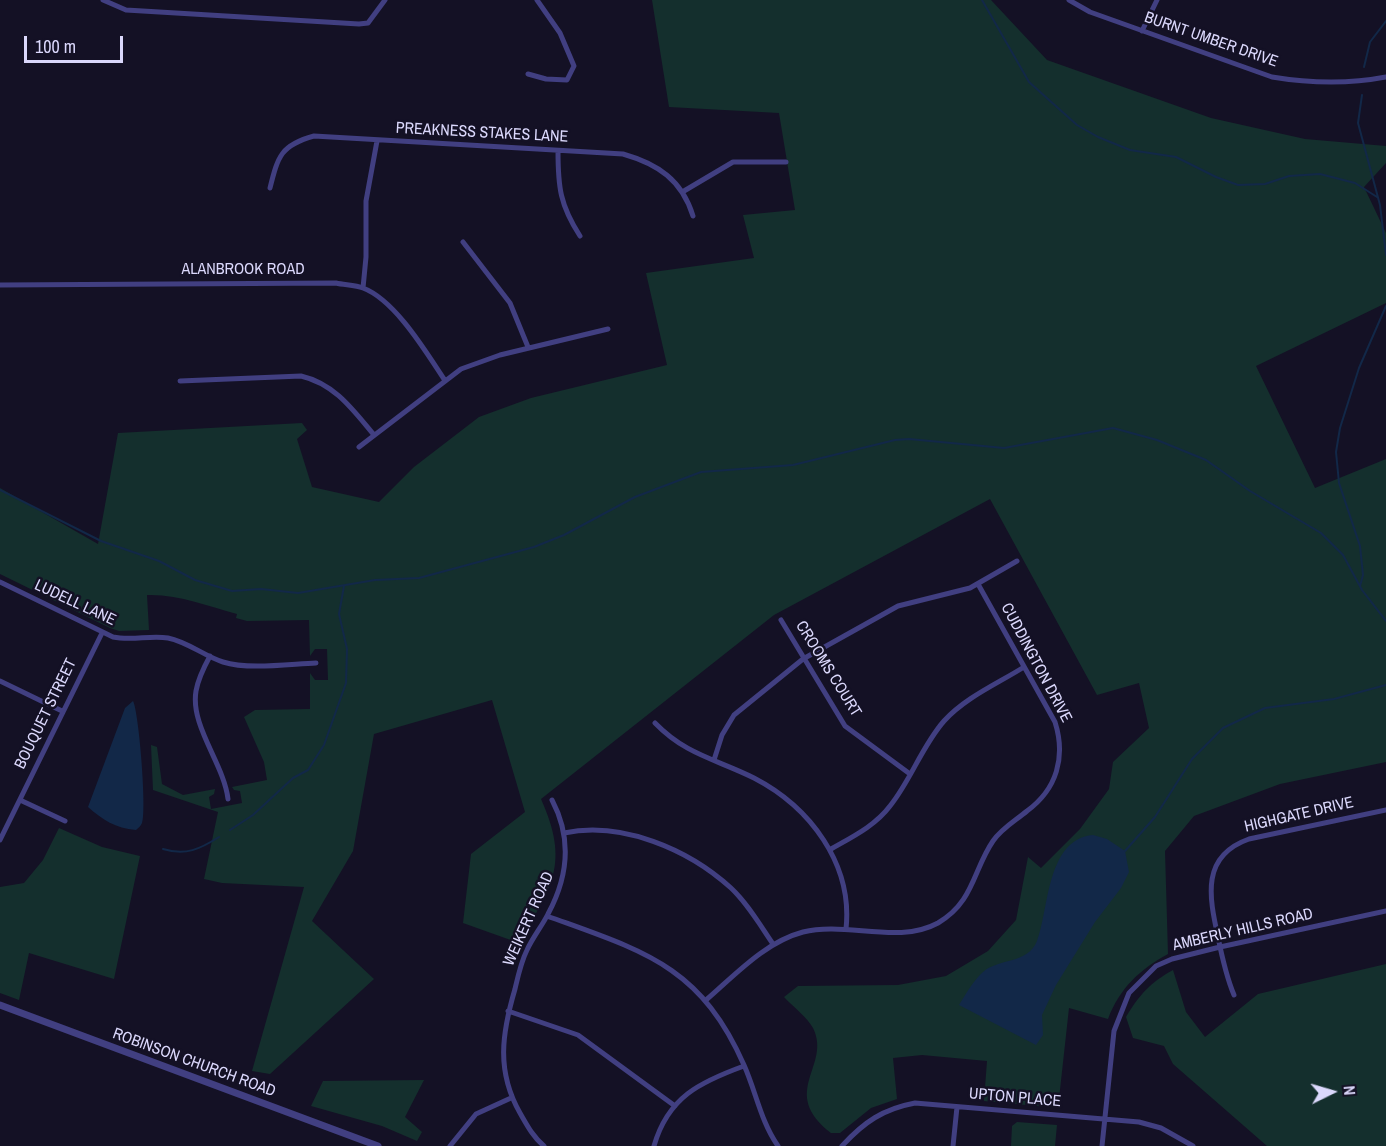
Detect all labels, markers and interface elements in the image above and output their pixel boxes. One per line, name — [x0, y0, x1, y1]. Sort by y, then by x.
street label: BURNT UMBER DRIVE — [1142, 8, 1280, 72]
scale bar — [27, 24, 126, 62]
text: 100 m — [35, 34, 76, 59]
street label: PREAKNESS STAKES LANE — [395, 119, 569, 147]
street label: ALANBROOK ROAD — [181, 260, 305, 280]
street label: LUDELL LANE — [31, 576, 119, 630]
street label: CUDDINGTON DRIVE — [996, 600, 1076, 726]
street label: CROOMS COURT — [791, 618, 865, 720]
street label: BOUQUET STREET — [11, 656, 81, 772]
street label: HIGHGATE DRIVE — [1243, 793, 1355, 837]
street label: WEIKERT ROAD — [500, 869, 558, 969]
street label: AMBERLY HILLS ROAD — [1171, 905, 1315, 955]
street label: ROBINSON CHURCH ROAD — [110, 1025, 278, 1101]
north arrow — [1302, 1062, 1362, 1122]
street label: UPTON PLACE — [968, 1084, 1062, 1112]
text: N — [1339, 1085, 1361, 1096]

